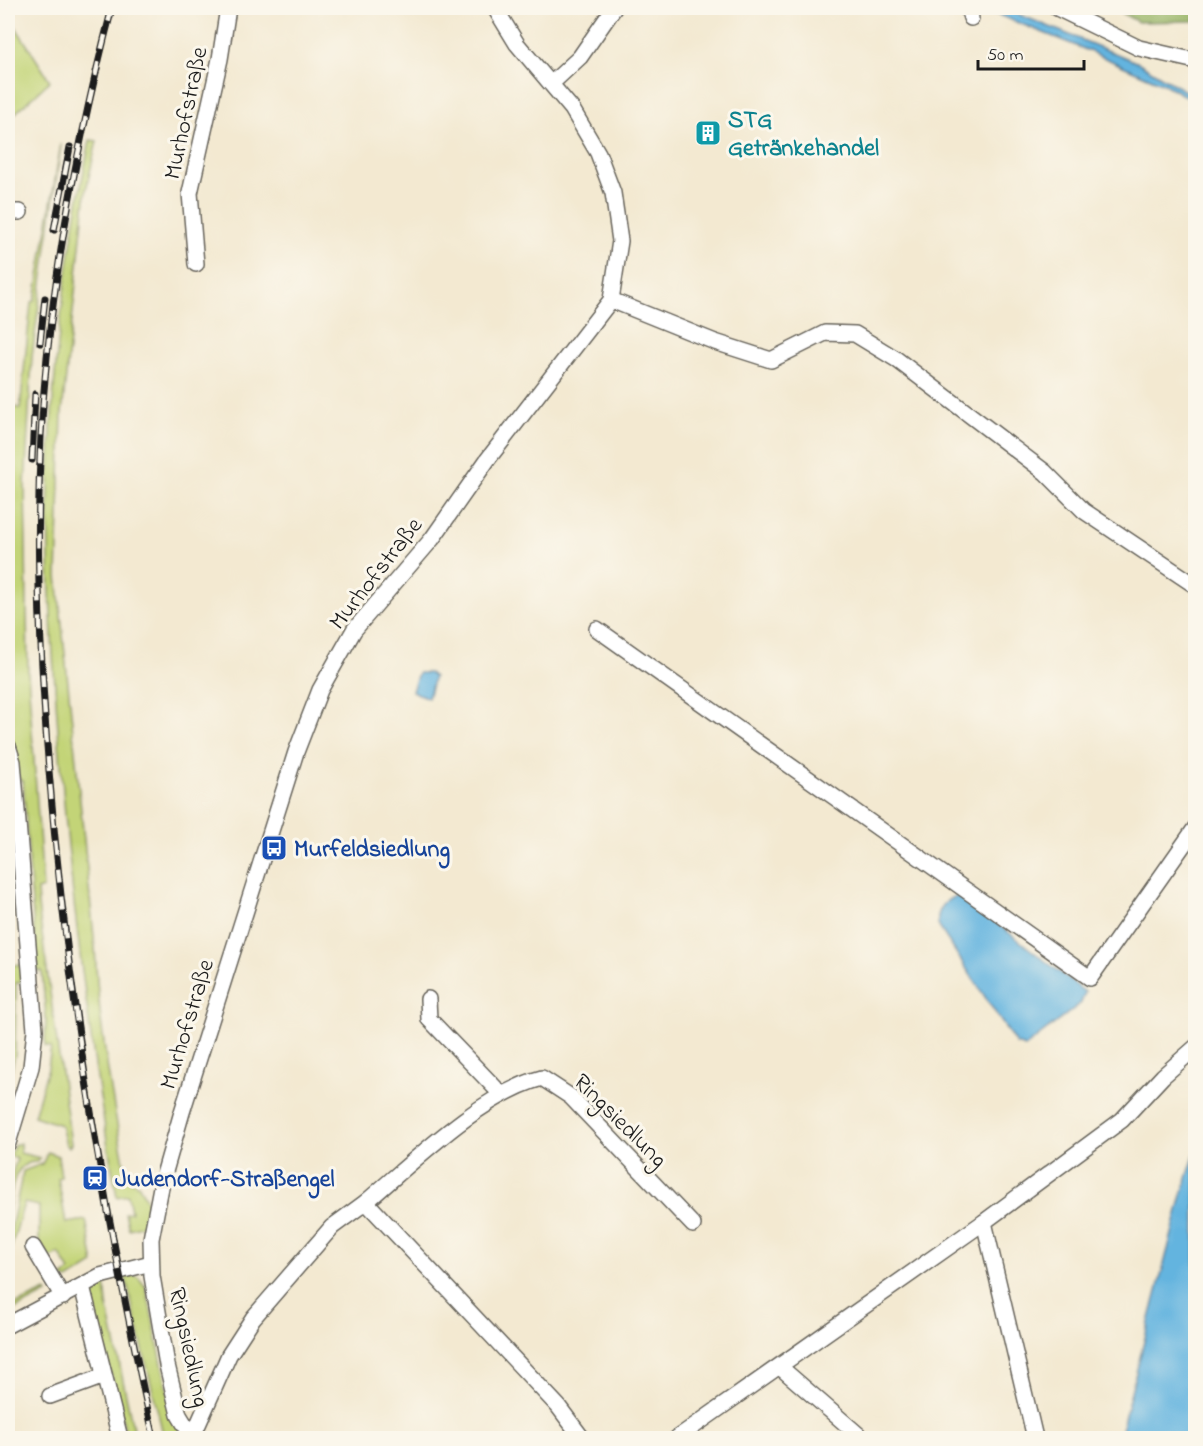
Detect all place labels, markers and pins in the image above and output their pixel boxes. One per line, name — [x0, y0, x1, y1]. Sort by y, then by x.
place label: STG Getränkehandel — [728, 104, 879, 167]
building icon: STG Getränkehandel — [693, 118, 723, 148]
bus stop icon: Murfeldsiedlung — [259, 833, 289, 863]
place label: Murfeldsiedlung — [294, 833, 450, 869]
station icon: Judendorf-Straßengel — [80, 1163, 110, 1193]
place label: Judendorf-Straßengel — [115, 1163, 335, 1199]

